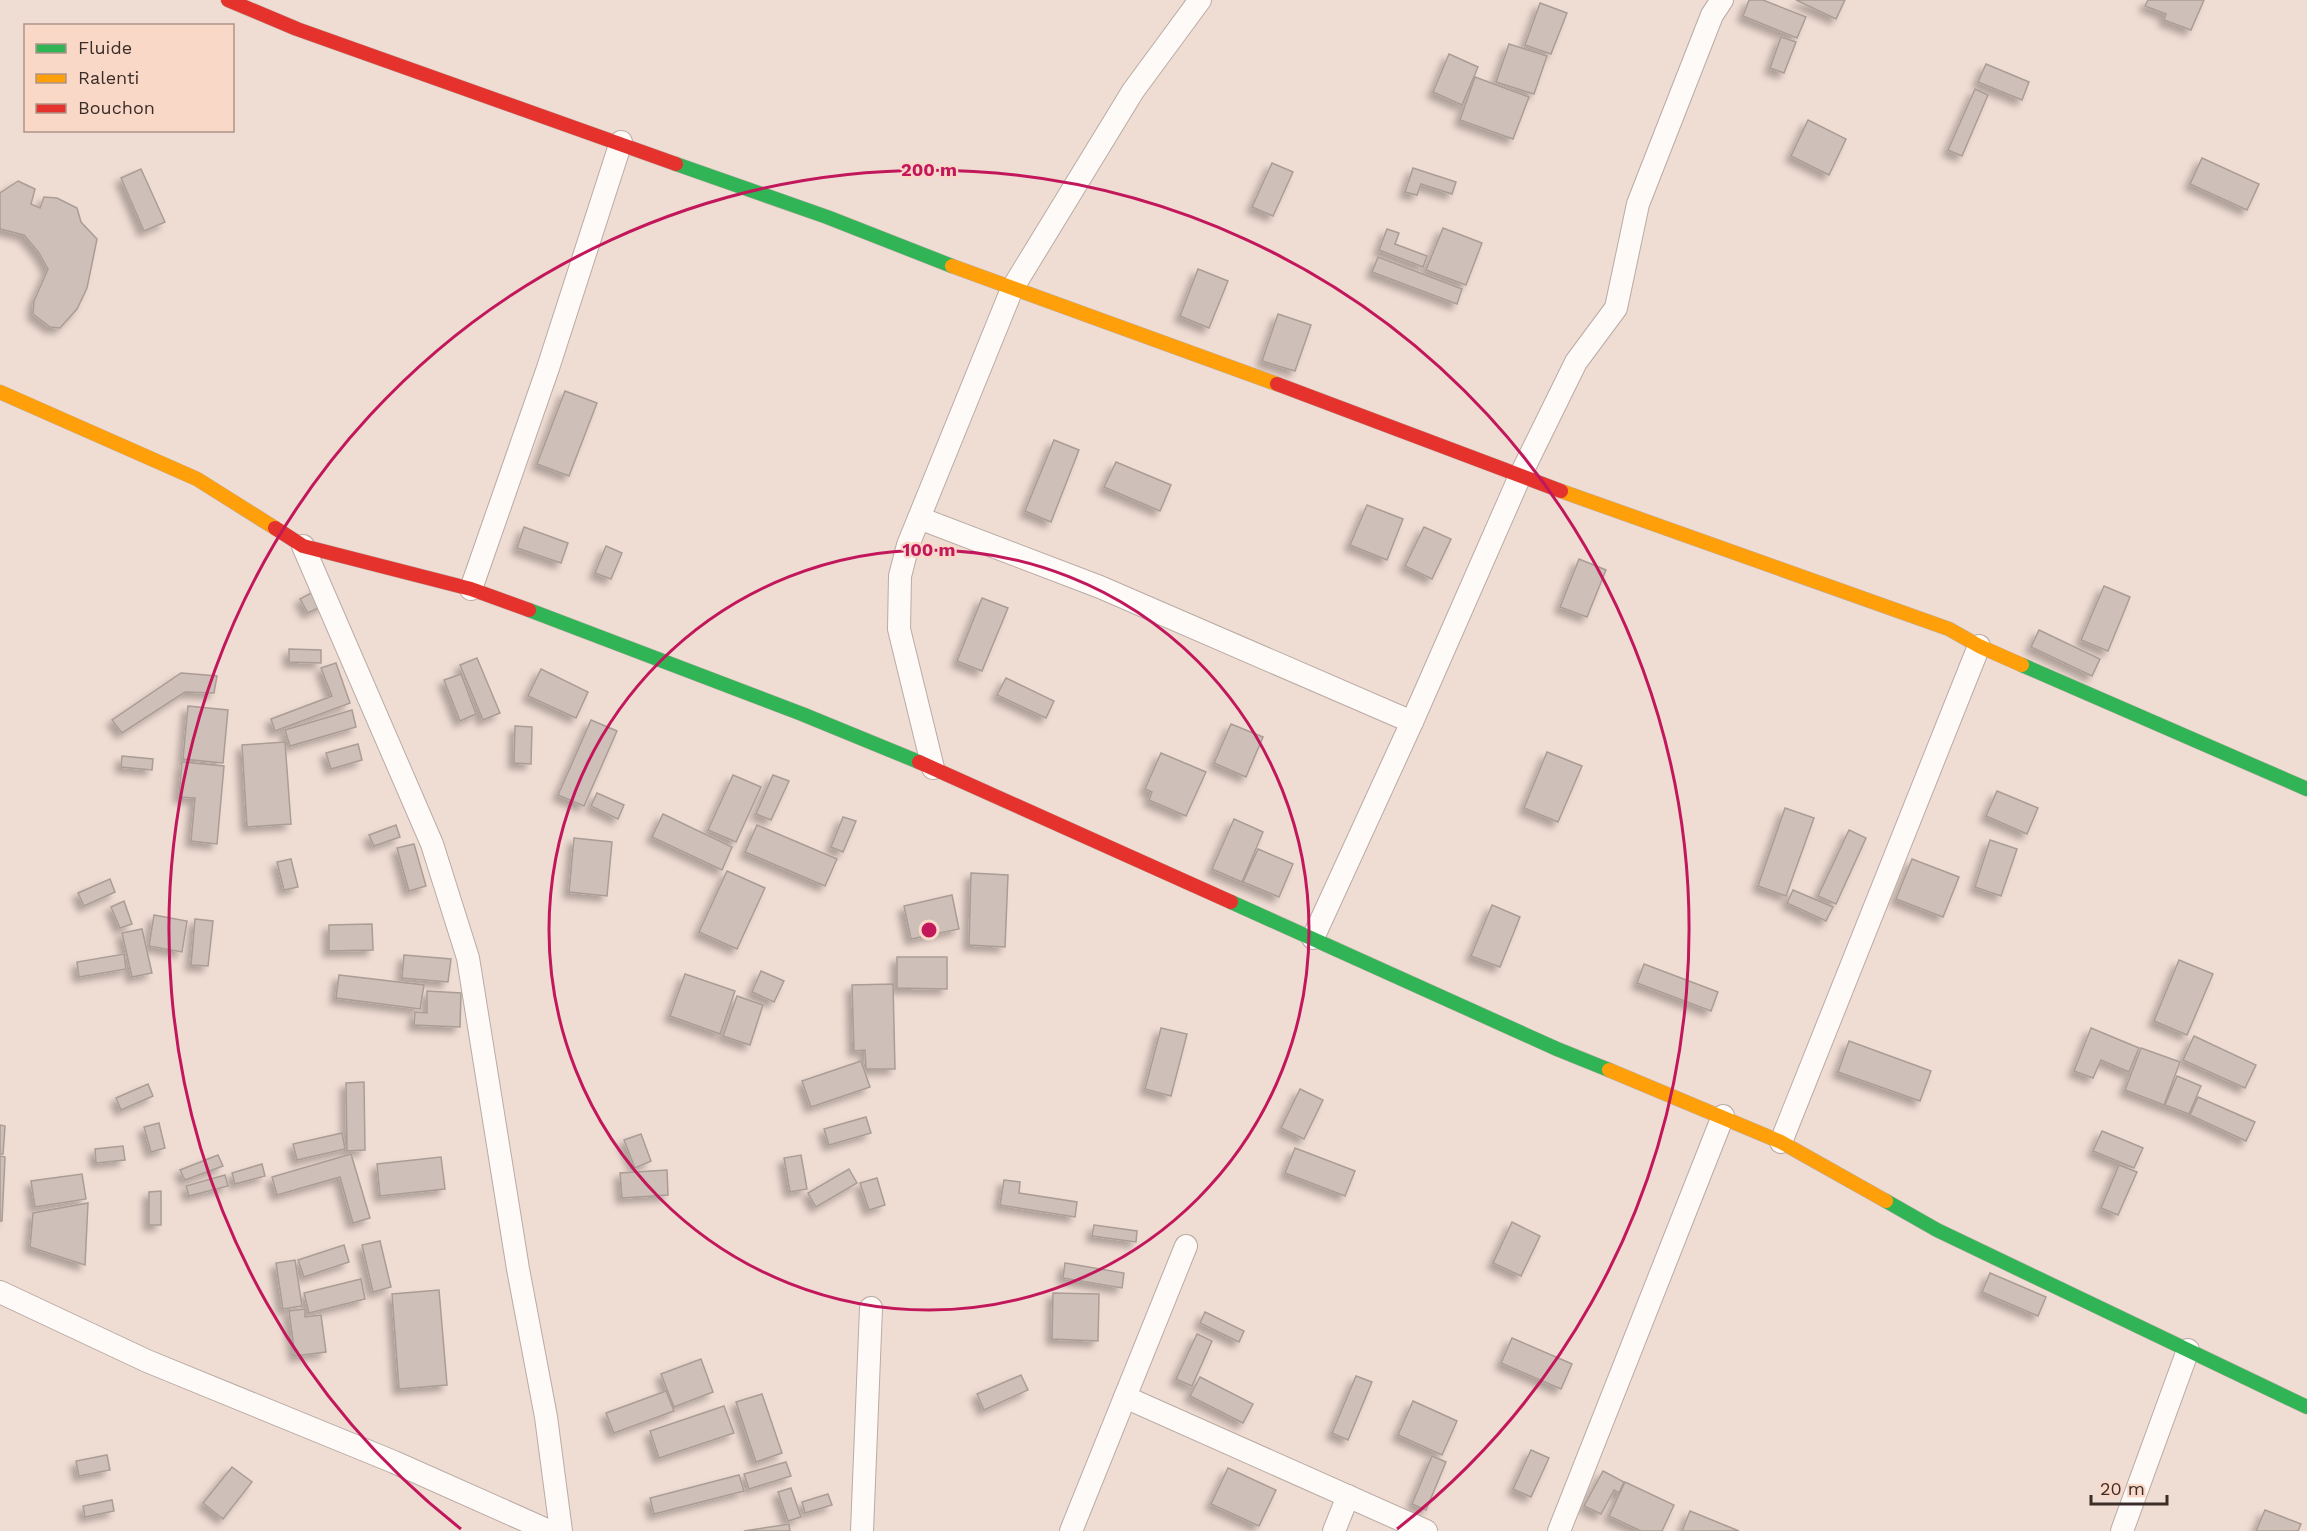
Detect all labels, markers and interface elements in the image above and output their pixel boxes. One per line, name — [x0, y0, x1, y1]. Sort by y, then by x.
legend — [24, 24, 234, 132]
text: Fluide — [78, 37, 132, 58]
text: Ralenti — [78, 67, 139, 88]
text: Bouchon — [78, 97, 155, 118]
text: 200 m — [901, 159, 957, 180]
text: 100 m — [902, 539, 956, 560]
centre of rings — [919, 920, 939, 940]
scale bar — [2091, 1468, 2168, 1506]
text: 20 m — [2100, 1478, 2145, 1499]

